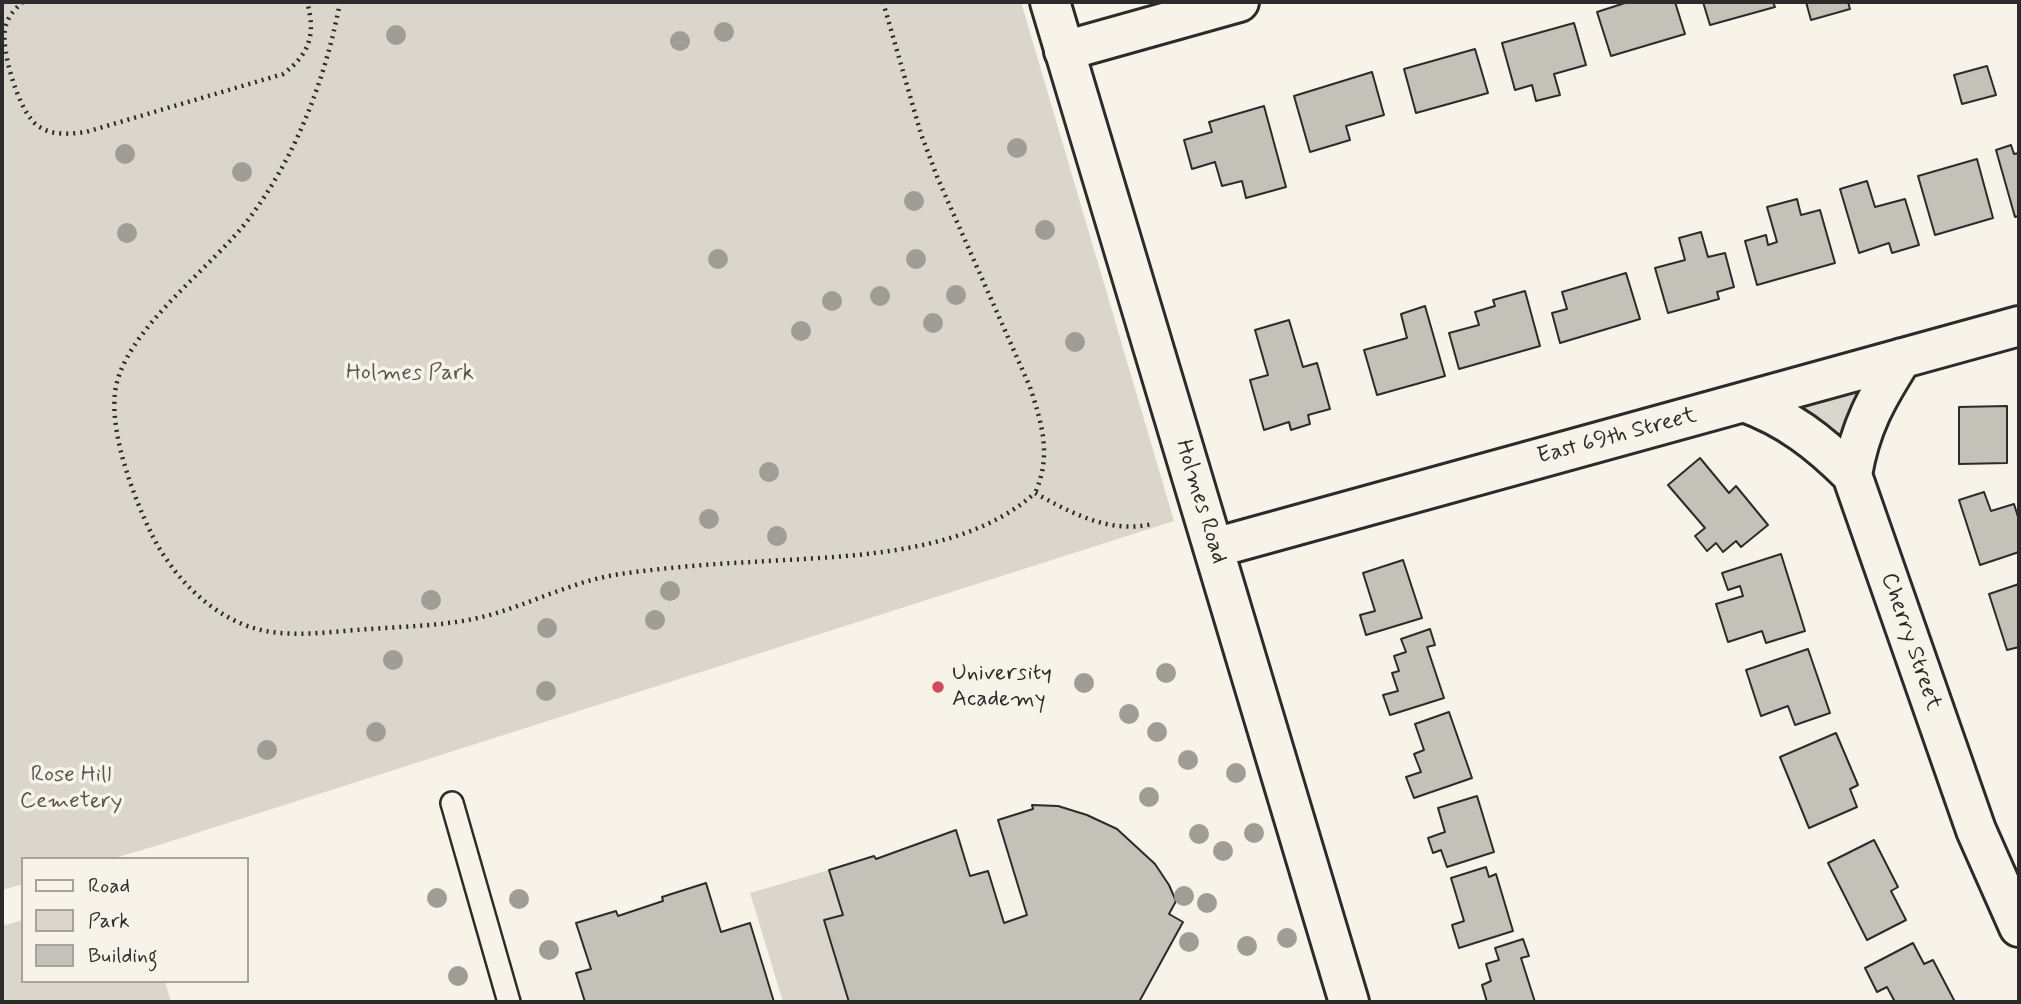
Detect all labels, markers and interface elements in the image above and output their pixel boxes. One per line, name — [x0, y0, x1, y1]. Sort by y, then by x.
park label: Holmes Park — [346, 360, 474, 388]
street label: East 69th Street — [1534, 402, 1700, 472]
street label: Holmes Road — [1168, 437, 1232, 567]
street label: Cherry Street — [1874, 569, 1946, 715]
place label: University Academy — [952, 660, 1052, 714]
marker: University Academy — [930, 679, 946, 695]
park label: Rose Hill Cemetery — [20, 762, 122, 816]
legend — [21, 857, 248, 983]
text: Road — [88, 872, 130, 900]
text: Park — [88, 907, 130, 935]
text: Building — [88, 942, 158, 970]

